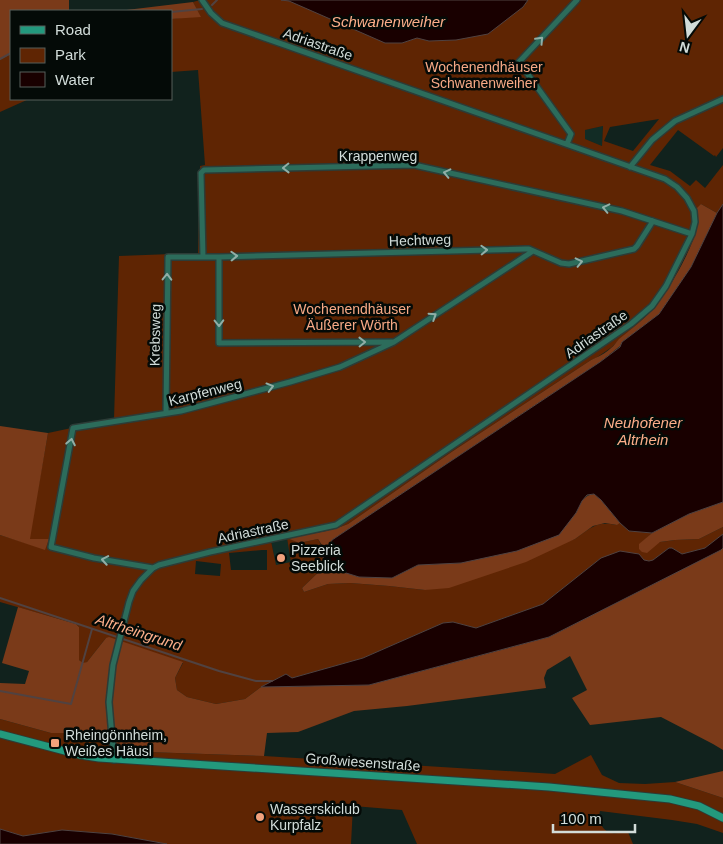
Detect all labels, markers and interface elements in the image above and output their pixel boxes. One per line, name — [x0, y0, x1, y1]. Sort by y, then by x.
legend — [10, 10, 172, 100]
north arrow — [663, 10, 713, 60]
water label: Schwanenweiher — [331, 13, 446, 30]
text: Road — [55, 21, 91, 38]
street label: Adriastraße — [281, 25, 355, 63]
one-way arrow — [534, 37, 543, 46]
text: N — [678, 39, 692, 57]
text: Park — [55, 46, 86, 63]
park label: Wochenendhäuser Schwanenweiher — [425, 59, 543, 91]
text: Water — [55, 71, 94, 88]
street label: Krappenweg — [339, 148, 417, 164]
one-way arrow — [282, 163, 290, 173]
one-way arrow — [443, 168, 452, 179]
one-way arrow — [602, 203, 610, 214]
street label: Hechtweg — [389, 231, 451, 249]
one-way arrow — [480, 245, 488, 255]
one-way arrow — [230, 251, 238, 262]
one-way arrow — [575, 257, 584, 268]
one-way arrow — [162, 273, 173, 281]
park label: Wochenendhäuser Äußerer Wörth — [293, 301, 411, 333]
street label: Krebsweg — [146, 304, 164, 366]
street label: Adriastraße — [562, 307, 630, 361]
one-way arrow — [428, 312, 437, 322]
one-way arrow — [214, 320, 224, 327]
one-way arrow — [358, 337, 366, 347]
street label: Karpfenweg — [167, 375, 243, 409]
one-way arrow — [265, 383, 273, 393]
water label: Neuhofener Altrhein — [604, 414, 683, 448]
one-way arrow — [65, 438, 75, 447]
street label: Adriastraße — [216, 516, 290, 546]
place label: Pizzeria Seeblick — [291, 542, 345, 574]
marker: Pizzeria Seeblick — [275, 552, 287, 564]
one-way arrow — [101, 555, 109, 566]
water label: Altrheingrund — [93, 610, 185, 654]
place label: Rheingönnheim, Weißes Häusl — [65, 727, 167, 759]
marker: Rheingönnheim, Weißes Häusl — [49, 737, 61, 749]
street label: Großwiesenstraße — [305, 750, 421, 774]
place label: Wasserskiclub Kurpfalz — [270, 801, 360, 833]
scale bar — [553, 802, 636, 834]
text: 100 m — [560, 810, 602, 827]
marker: Wasserskiclub Kurpfalz — [254, 811, 266, 823]

